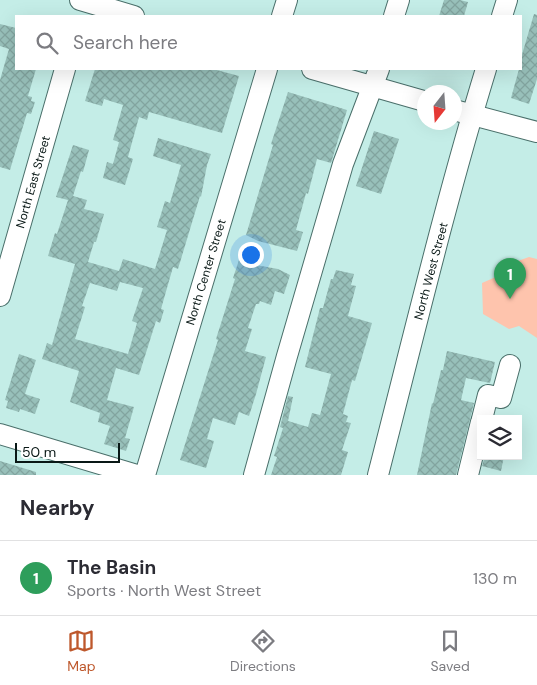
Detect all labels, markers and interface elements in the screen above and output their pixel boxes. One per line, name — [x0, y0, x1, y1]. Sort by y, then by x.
search box — [15, 15, 522, 70]
icon: search — [33, 29, 61, 57]
text: Search here — [73, 30, 178, 55]
north arrow — [417, 85, 462, 130]
street label: North East Street — [12, 134, 54, 230]
street label: North Center Street — [182, 217, 230, 327]
street label: North West Street — [410, 220, 452, 321]
your location — [238, 242, 264, 268]
pin: 1 — [494, 258, 526, 299]
map controls — [477, 415, 522, 460]
button: layers — [477, 415, 522, 460]
scale bar — [15, 440, 120, 463]
text: 50 m — [22, 443, 56, 461]
text: Nearby — [20, 494, 94, 522]
text: The Basin — [67, 555, 156, 580]
text: 1 — [33, 568, 39, 589]
text: 130 m — [473, 568, 517, 589]
text: Sports · North West Street — [67, 580, 261, 601]
tab: Map — [67, 627, 95, 675]
tab: Directions — [230, 627, 296, 675]
tab: Saved — [430, 627, 470, 675]

